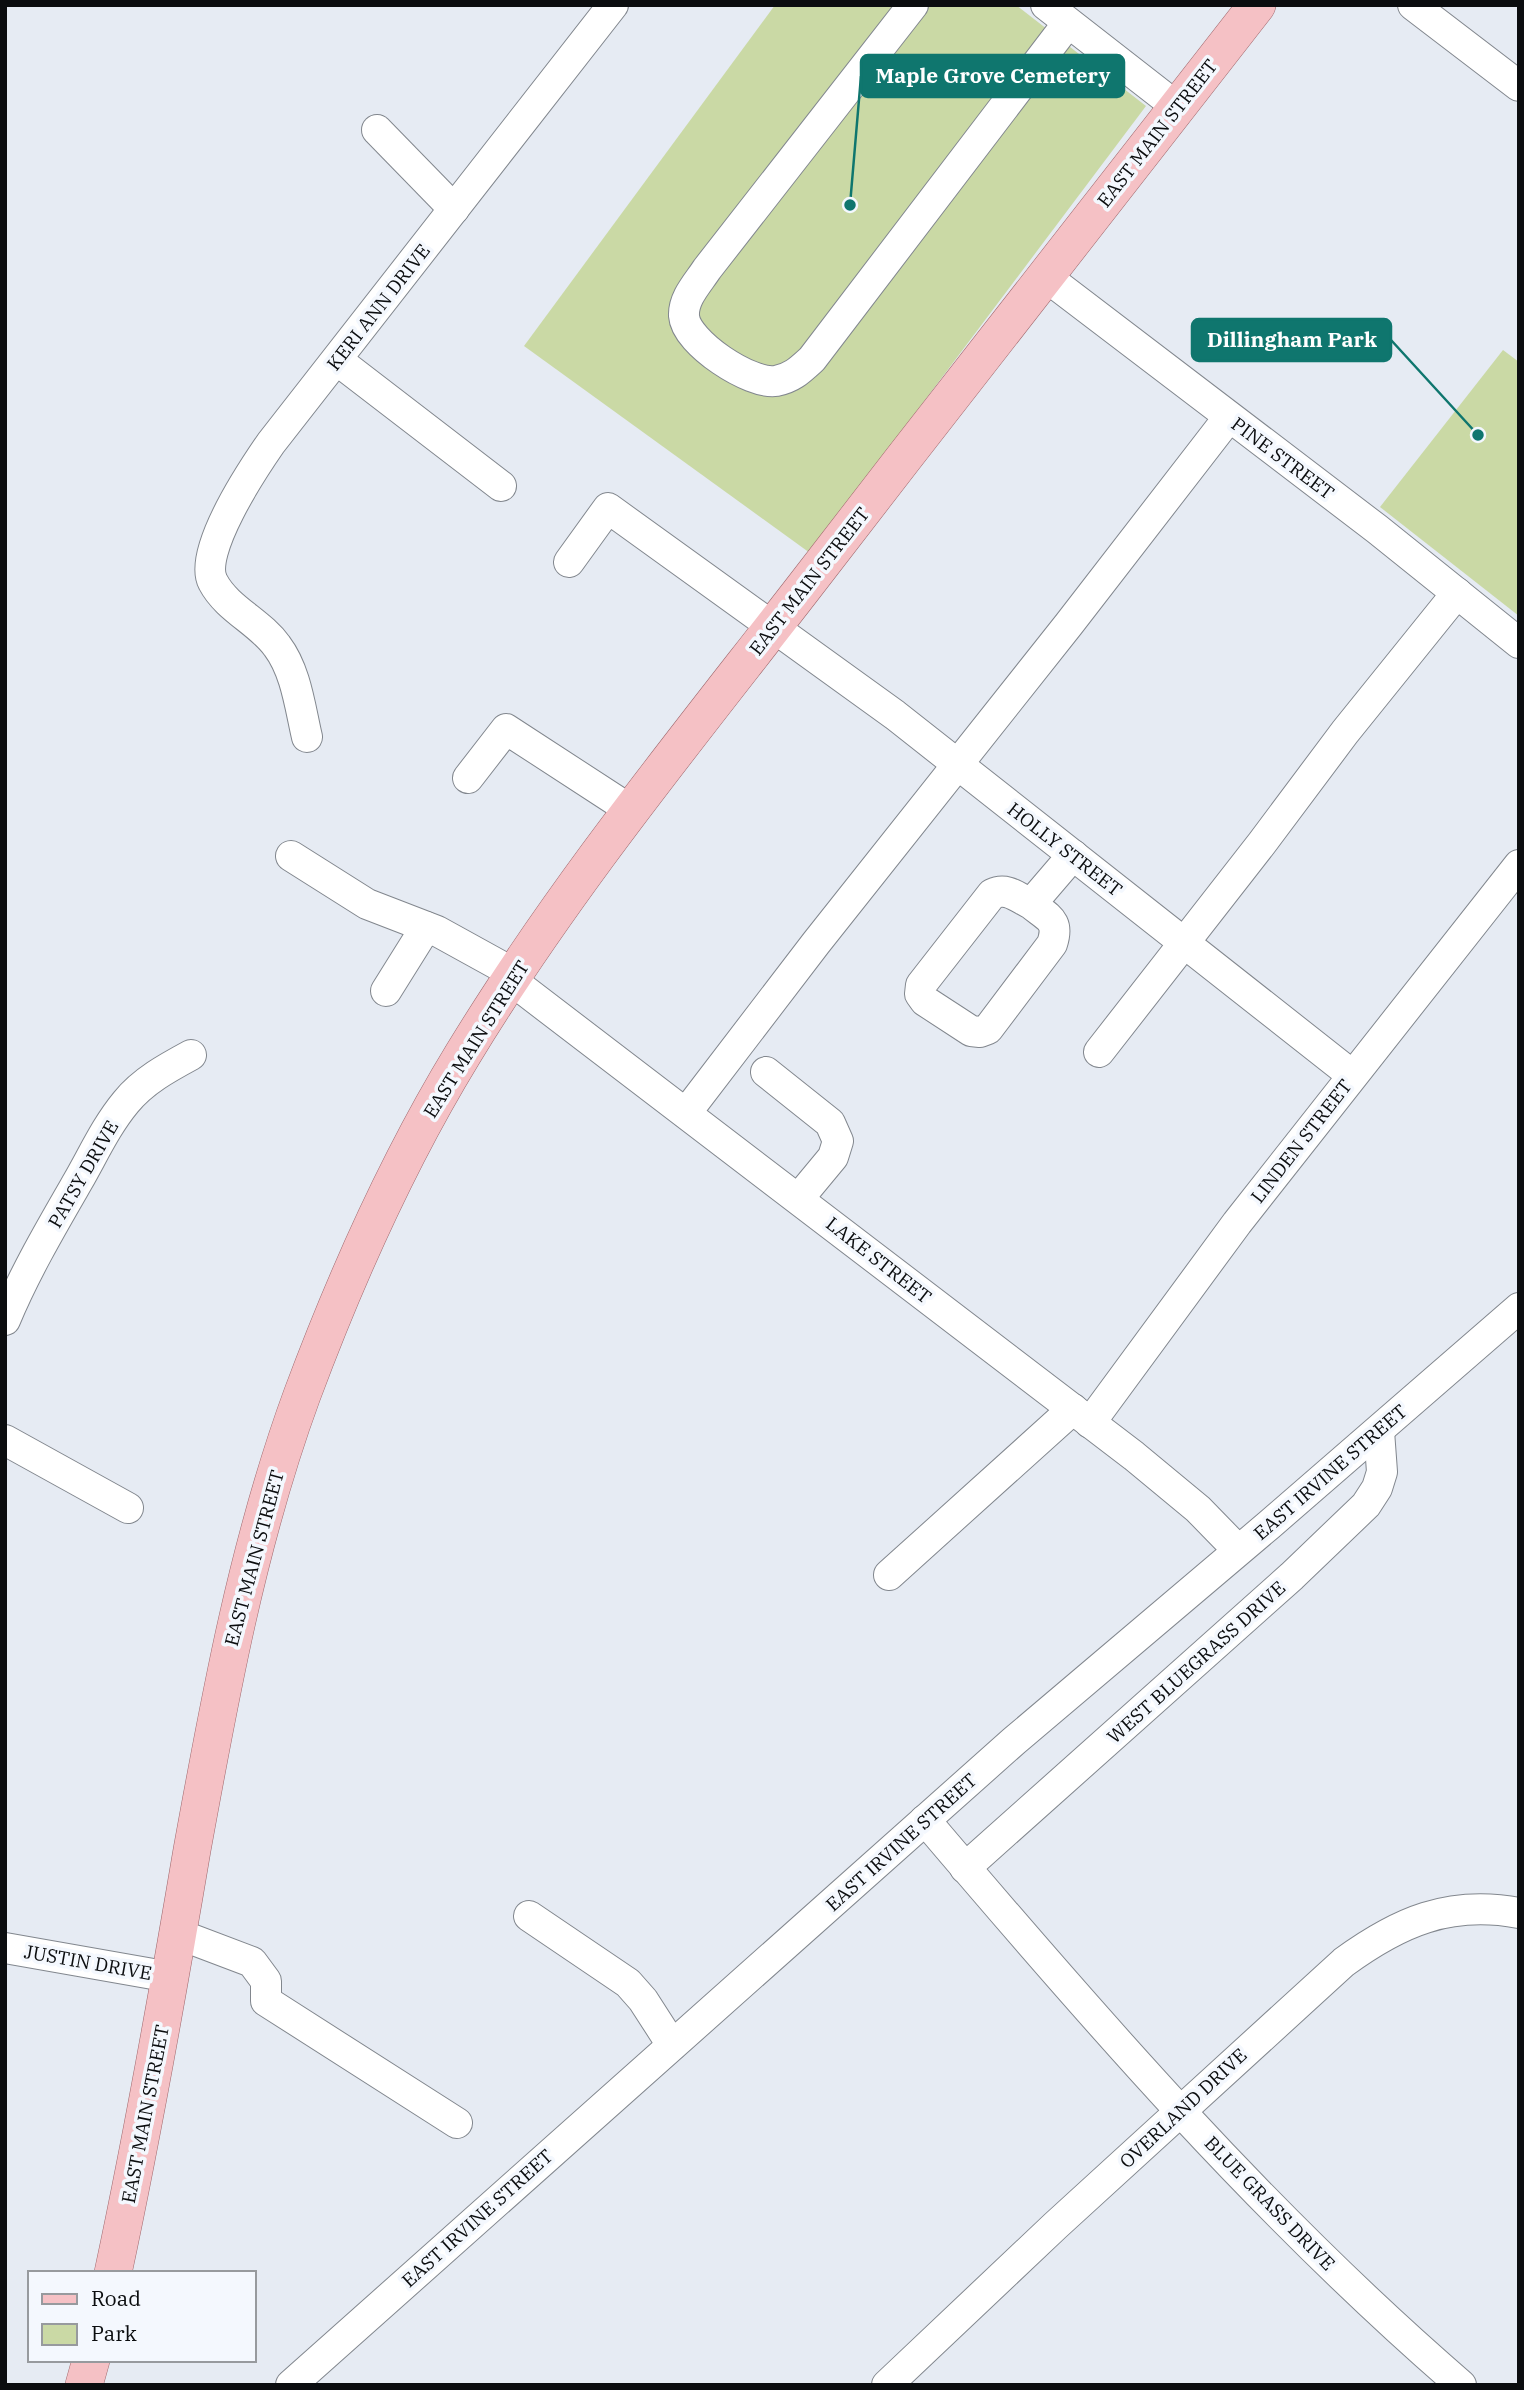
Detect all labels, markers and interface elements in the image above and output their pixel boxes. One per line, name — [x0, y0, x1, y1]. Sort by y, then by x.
street label: EAST MAIN STREET — [1092, 54, 1222, 212]
callout: Maple Grove Cemetery — [861, 55, 1124, 97]
text: Maple Grove Cemetery — [875, 61, 1111, 89]
street label: KERI ANN DRIVE — [321, 239, 435, 375]
callout: Dillingham Park — [1192, 319, 1391, 361]
text: Dillingham Park — [1207, 325, 1377, 353]
street label: PINE STREET — [1227, 412, 1339, 504]
street label: EAST MAIN STREET — [744, 502, 874, 660]
street label: HOLLY STREET — [1003, 797, 1127, 901]
street label: EAST MAIN STREET — [418, 956, 534, 1122]
street label: LINDEN STREET — [1245, 1074, 1357, 1208]
street label: PATSY DRIVE — [43, 1116, 123, 1232]
street label: LAKE STREET — [821, 1211, 937, 1309]
street label: EAST IRVINE STREET — [1248, 1399, 1412, 1545]
street label: EAST MAIN STREET — [219, 1467, 289, 1649]
street label: WEST BLUEGRASS DRIVE — [1102, 1576, 1290, 1748]
street label: EAST IRVINE STREET — [820, 1768, 982, 1916]
street label: JUSTIN DRIVE — [22, 1939, 154, 1985]
street label: EAST MAIN STREET — [116, 2023, 174, 2205]
street label: OVERLAND DRIVE — [1114, 2043, 1252, 2173]
street label: BLUE GRASS DRIVE — [1200, 2131, 1340, 2275]
street label: EAST IRVINE STREET — [396, 2144, 558, 2292]
legend — [28, 2271, 256, 2362]
text: Road — [91, 2284, 141, 2312]
text: Park — [91, 2319, 138, 2347]

